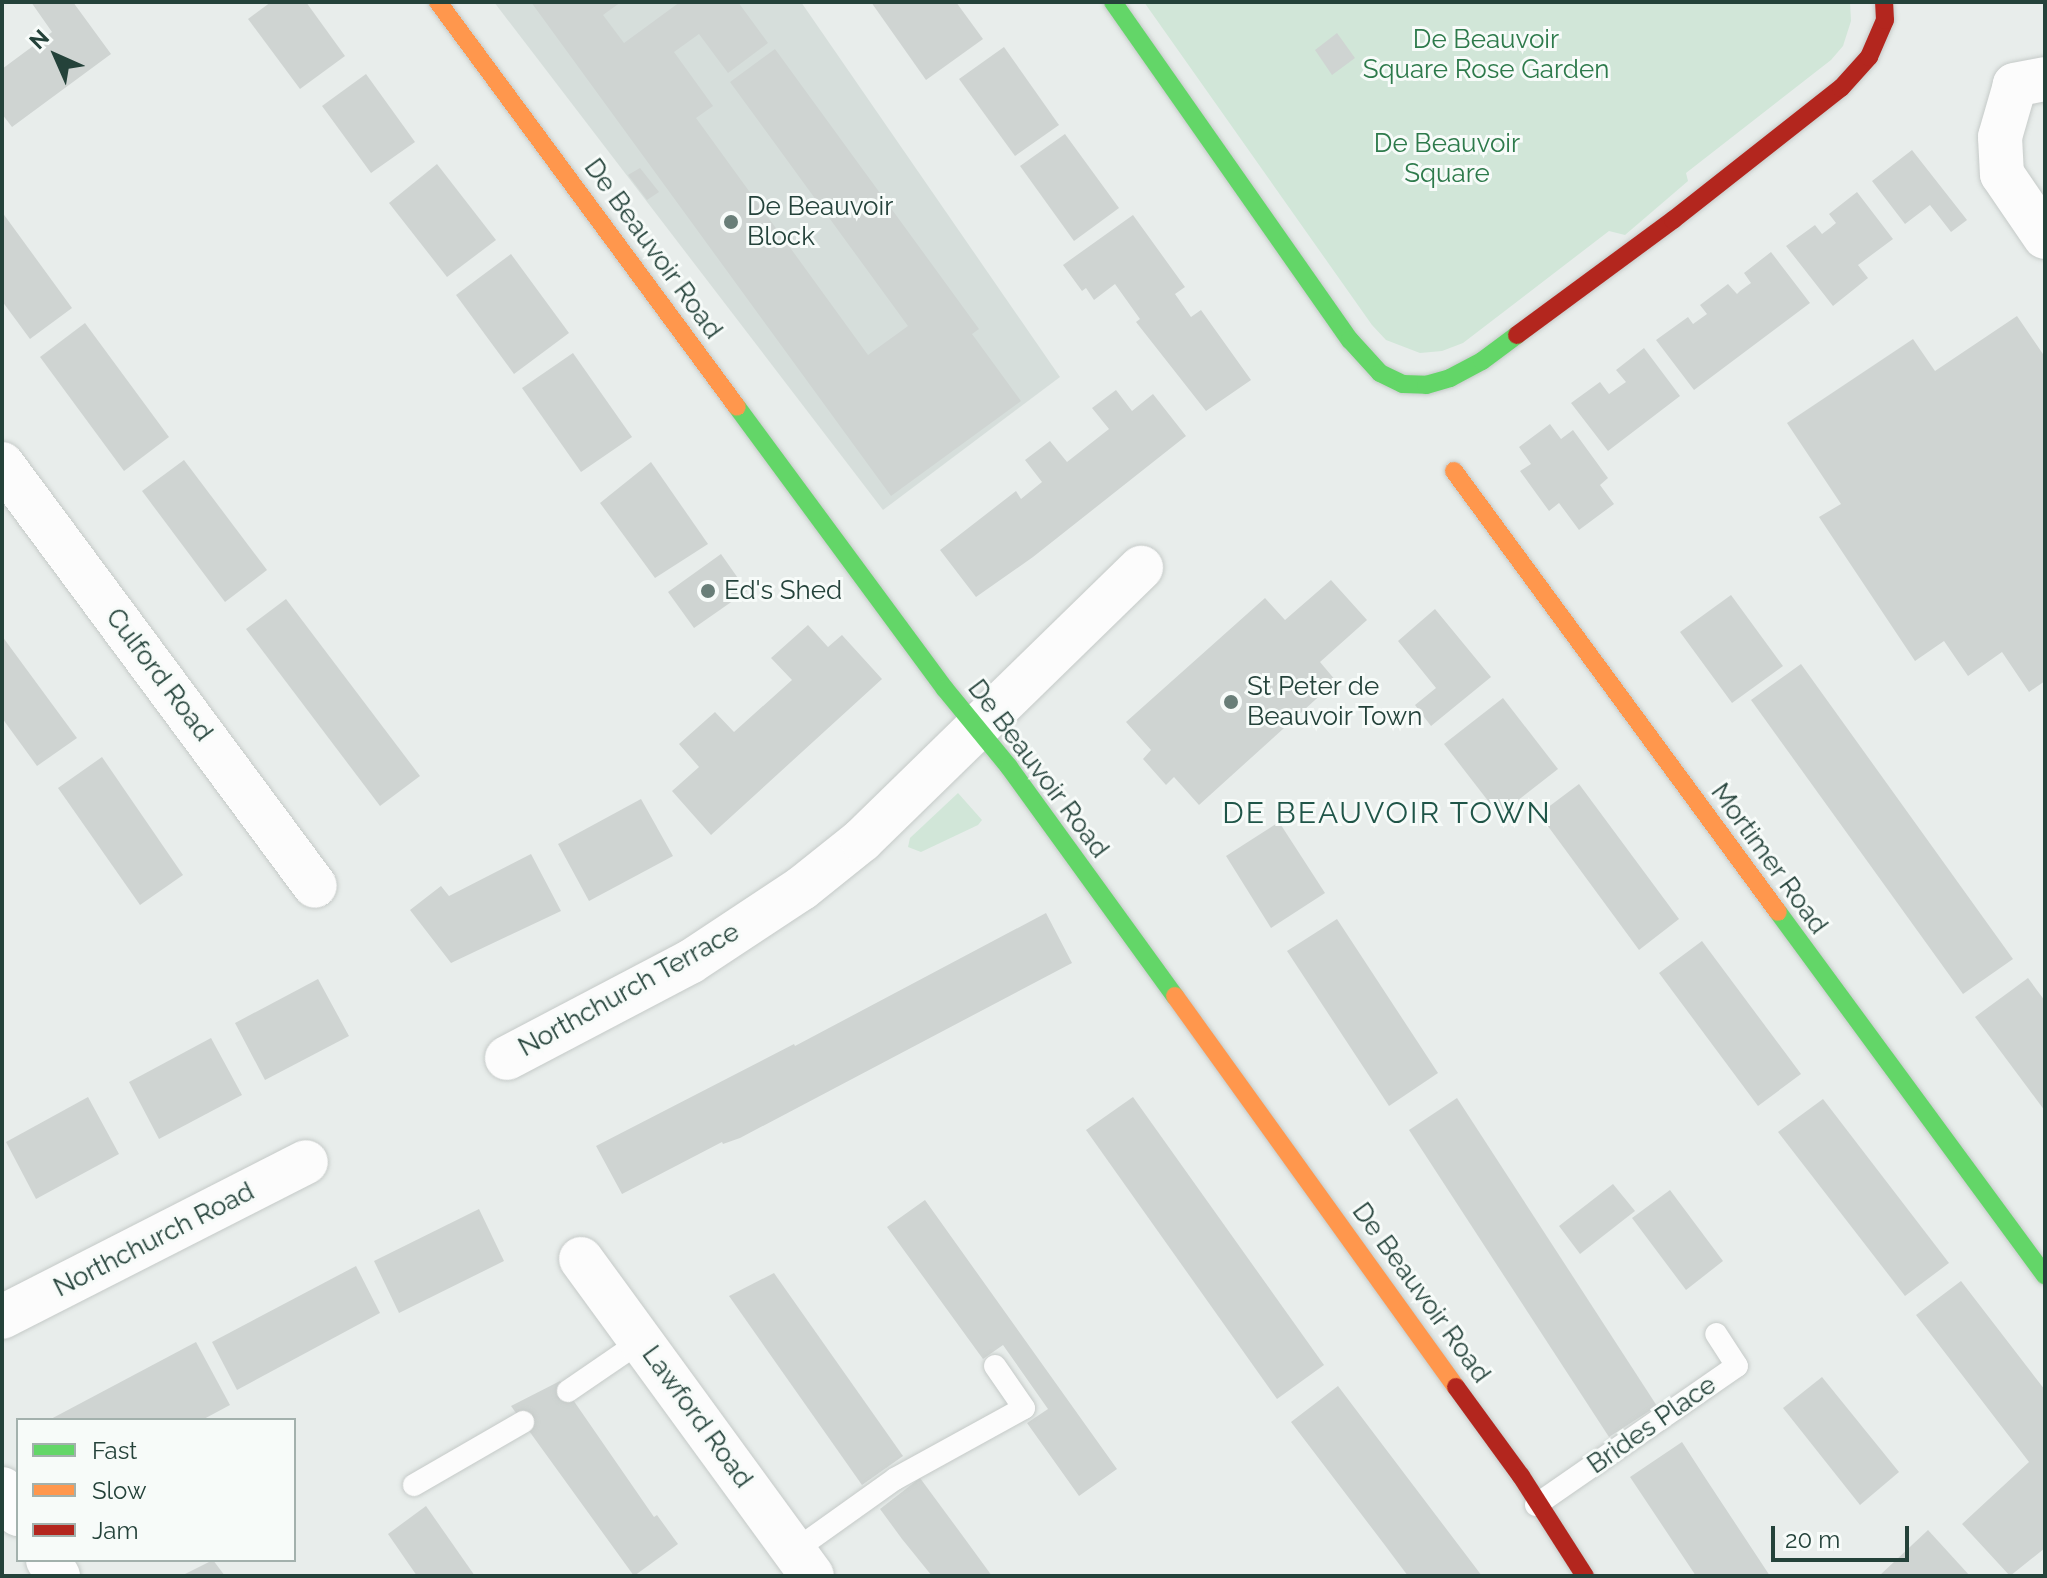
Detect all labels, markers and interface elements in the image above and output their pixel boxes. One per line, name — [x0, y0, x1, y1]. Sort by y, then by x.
north arrow — [16, 16, 96, 96]
text: N — [24, 24, 54, 54]
park label: De Beauvoir Square Rose Garden — [1363, 24, 1609, 86]
park label: De Beauvoir Square — [1374, 128, 1520, 190]
street label: De Beauvoir Road — [577, 153, 729, 345]
place label: De Beauvoir Block — [747, 191, 893, 252]
marker: De Beauvoir Block — [722, 213, 740, 231]
place label: Ed's Shed — [724, 575, 842, 607]
marker: Ed's Shed — [699, 582, 717, 600]
street label: Culford Road — [99, 603, 219, 747]
place label: St Peter de Beauvoir Town — [1247, 671, 1424, 732]
street label: De Beauvoir Road — [961, 674, 1115, 864]
marker: St Peter de Beauvoir Town — [1222, 693, 1240, 711]
street label: Mortimer Road — [1704, 777, 1834, 941]
district label: DE BEAUVOIR TOWN — [1222, 795, 1552, 831]
street label: Northchurch Terrace — [513, 916, 745, 1064]
street label: Northchurch Road — [49, 1176, 259, 1304]
street label: De Beauvoir Road — [1345, 1197, 1497, 1389]
street label: Lawford Road — [635, 1340, 759, 1494]
street label: Brides Place — [1582, 1369, 1722, 1481]
legend — [16, 1418, 296, 1562]
text: Fast — [92, 1436, 137, 1465]
text: Slow — [92, 1476, 146, 1505]
scale bar — [1775, 1510, 1913, 1560]
text: Jam — [92, 1516, 138, 1545]
text: 20 m — [1785, 1525, 1840, 1554]

